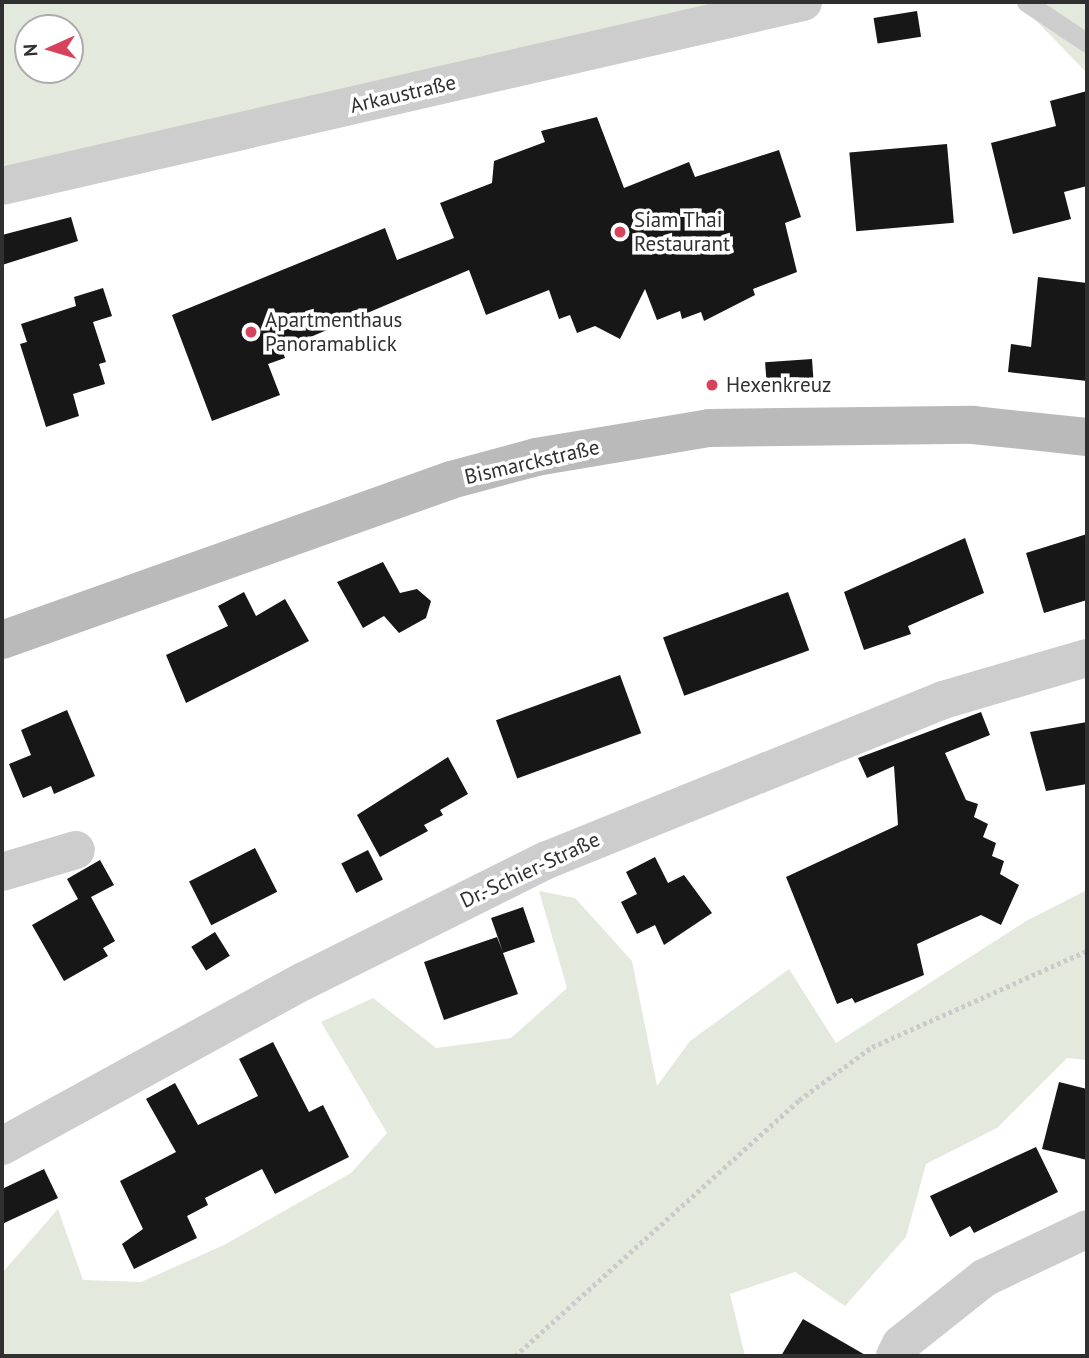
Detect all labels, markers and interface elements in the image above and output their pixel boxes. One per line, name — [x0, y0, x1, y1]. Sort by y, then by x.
north arrow — [14, 14, 84, 84]
text: N — [18, 43, 42, 57]
street label: Arkaustraße — [348, 70, 458, 118]
place label: Siam Thai Restaurant — [634, 207, 730, 257]
marker: Siam Thai Restaurant — [612, 224, 628, 240]
place label: Apartmenthaus Panoramablick — [265, 307, 402, 357]
marker: Apartmenthaus Panoramablick — [243, 324, 259, 340]
place label: Hexenkreuz — [726, 372, 831, 398]
marker: Hexenkreuz — [704, 377, 720, 393]
street label: Bismarckstraße — [462, 434, 602, 490]
street label: Dr.-Schier-Straße — [456, 827, 604, 913]

